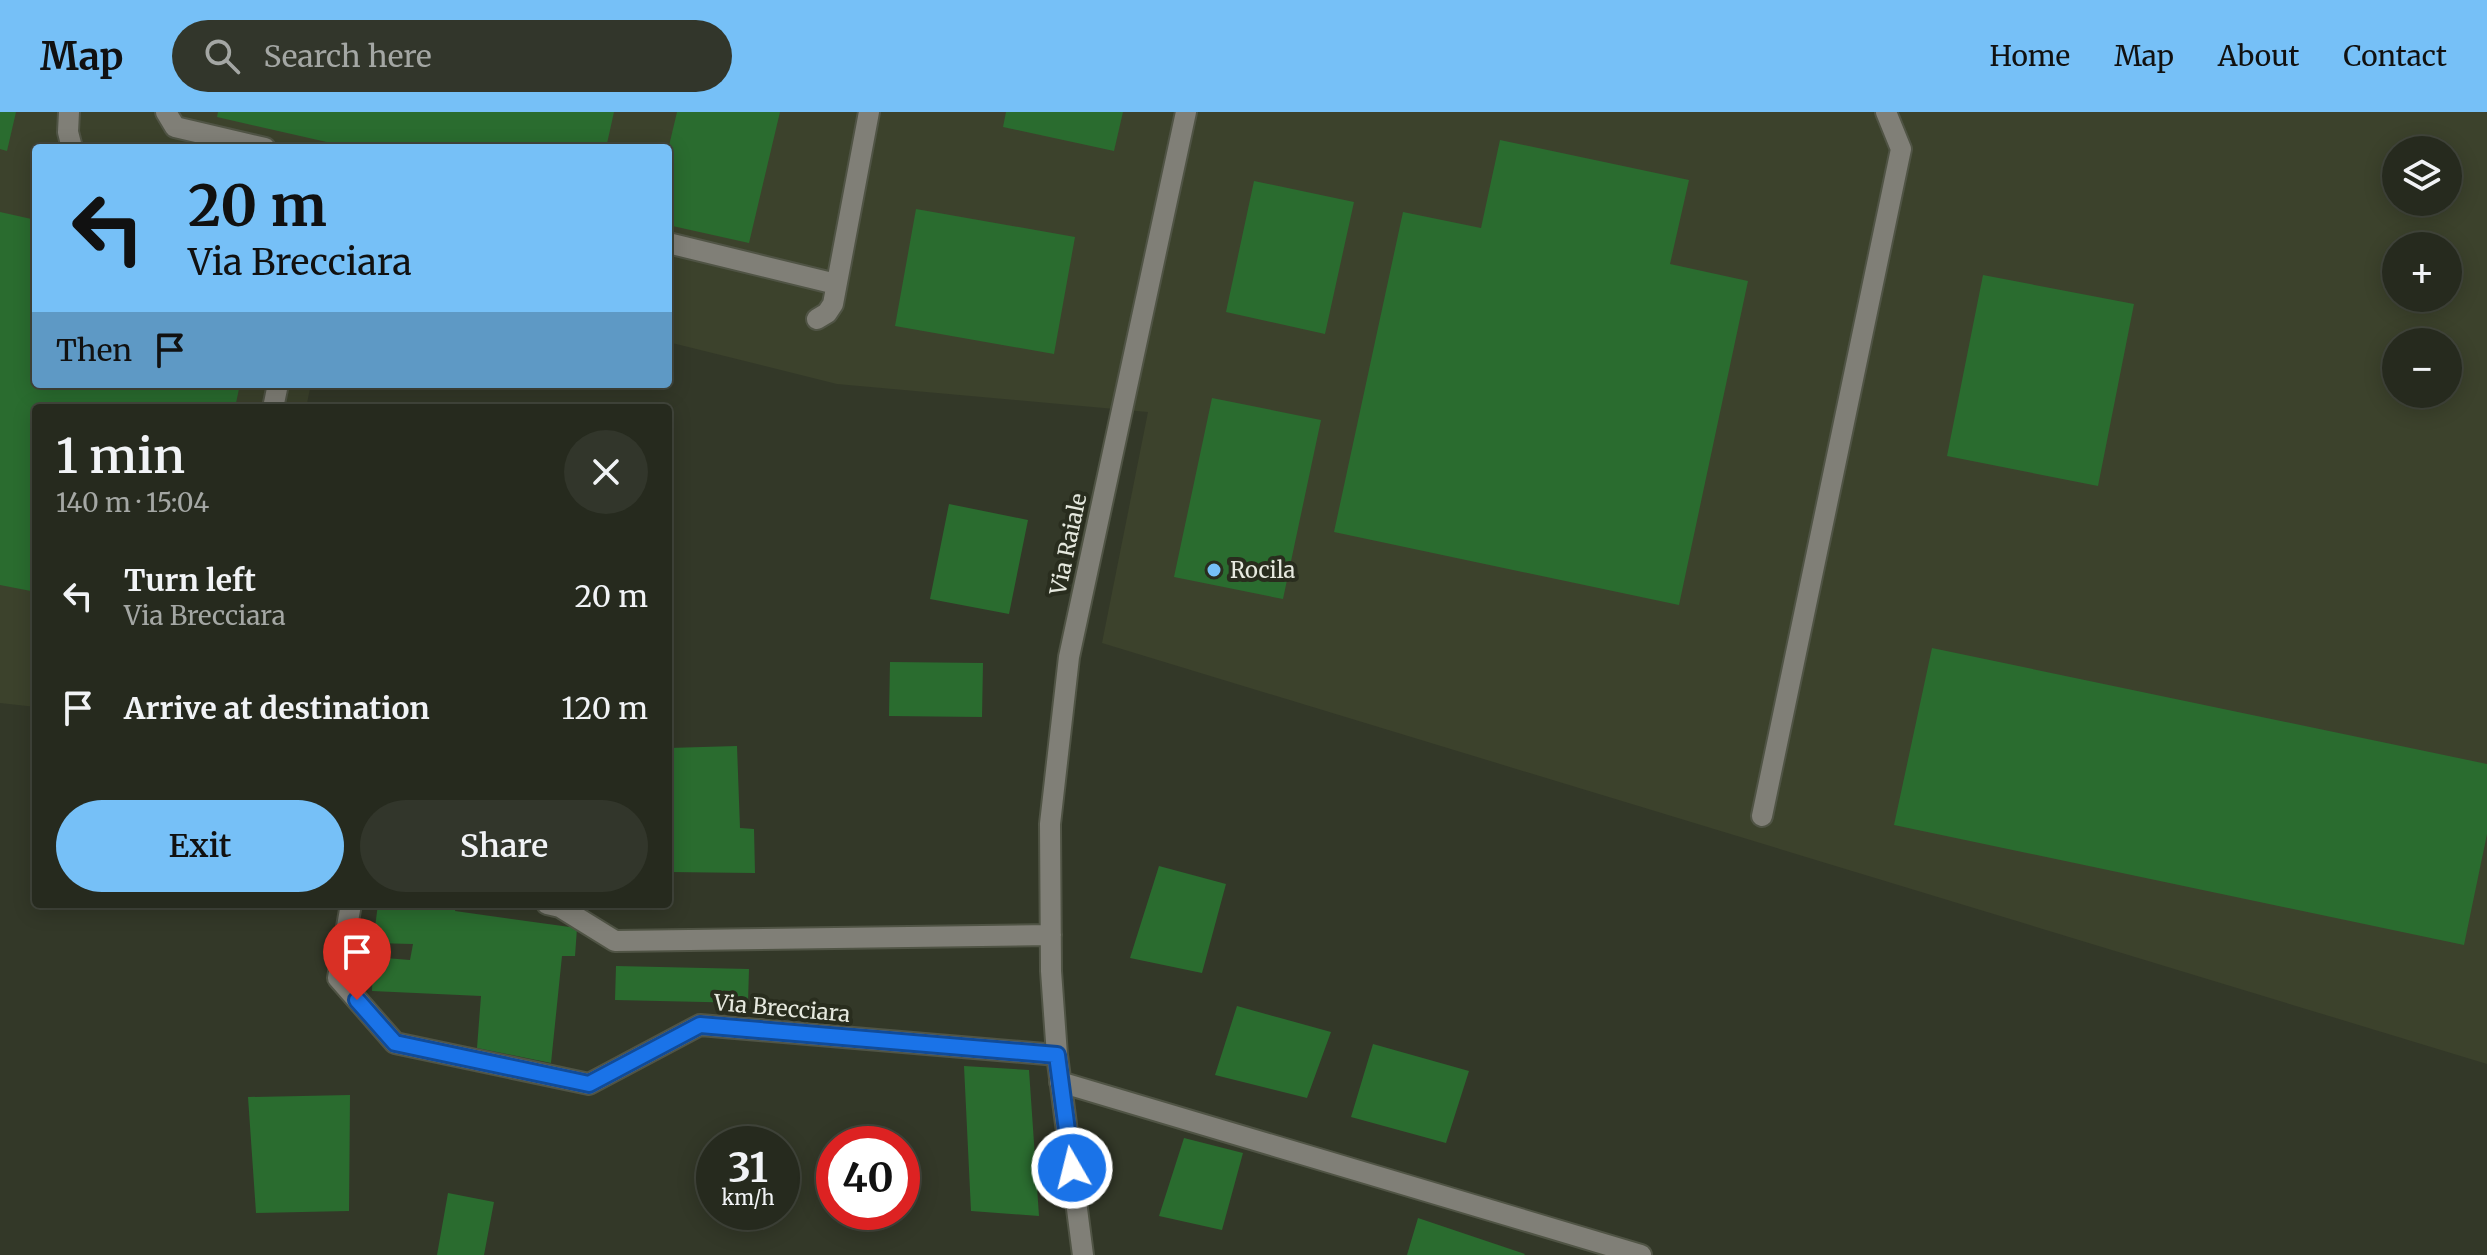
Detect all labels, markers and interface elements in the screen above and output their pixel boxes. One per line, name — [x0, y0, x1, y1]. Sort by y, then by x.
search box — [172, 20, 732, 92]
text: Map — [40, 33, 124, 80]
icon: search — [200, 34, 244, 78]
text: Search here — [264, 37, 432, 75]
text: Home — [1989, 38, 2070, 74]
text: Map — [2114, 38, 2174, 74]
text: About — [2218, 38, 2299, 74]
text: Contact — [2343, 38, 2447, 74]
map controls — [2382, 136, 2462, 408]
button: layers — [2382, 136, 2462, 216]
text: 20 m — [188, 171, 327, 241]
icon: left — [56, 176, 160, 280]
button: + — [2382, 232, 2462, 312]
text: Via Brecciara — [188, 240, 412, 285]
icon: arrive — [148, 328, 192, 372]
button: − — [2382, 328, 2462, 408]
text: Then — [56, 331, 132, 369]
text: 1 min — [56, 426, 185, 486]
button: close — [564, 430, 648, 514]
text: 140 m · 15:04 — [56, 486, 209, 519]
street label: Via Raiale — [1043, 491, 1092, 598]
place label: Rocila — [1230, 556, 1296, 584]
text: Turn left — [124, 561, 256, 599]
marker: Rocila — [1205, 561, 1223, 579]
icon: left — [56, 574, 100, 618]
text: 20 m — [575, 577, 648, 615]
text: Via Brecciara — [124, 599, 286, 632]
icon: arrive — [56, 686, 100, 730]
text: Arrive at destination — [124, 689, 430, 727]
text: 120 m — [561, 689, 648, 727]
button: Exit — [56, 800, 344, 892]
button: Share — [360, 800, 648, 892]
pin — [323, 918, 391, 1000]
icon: arrive — [335, 930, 379, 974]
street label: Via Brecciara — [712, 988, 852, 1028]
speed limit sign: 40 — [816, 1126, 920, 1230]
position arrow — [1030, 1126, 1114, 1210]
text: 31 — [728, 1143, 768, 1193]
text: km/h — [722, 1185, 774, 1210]

